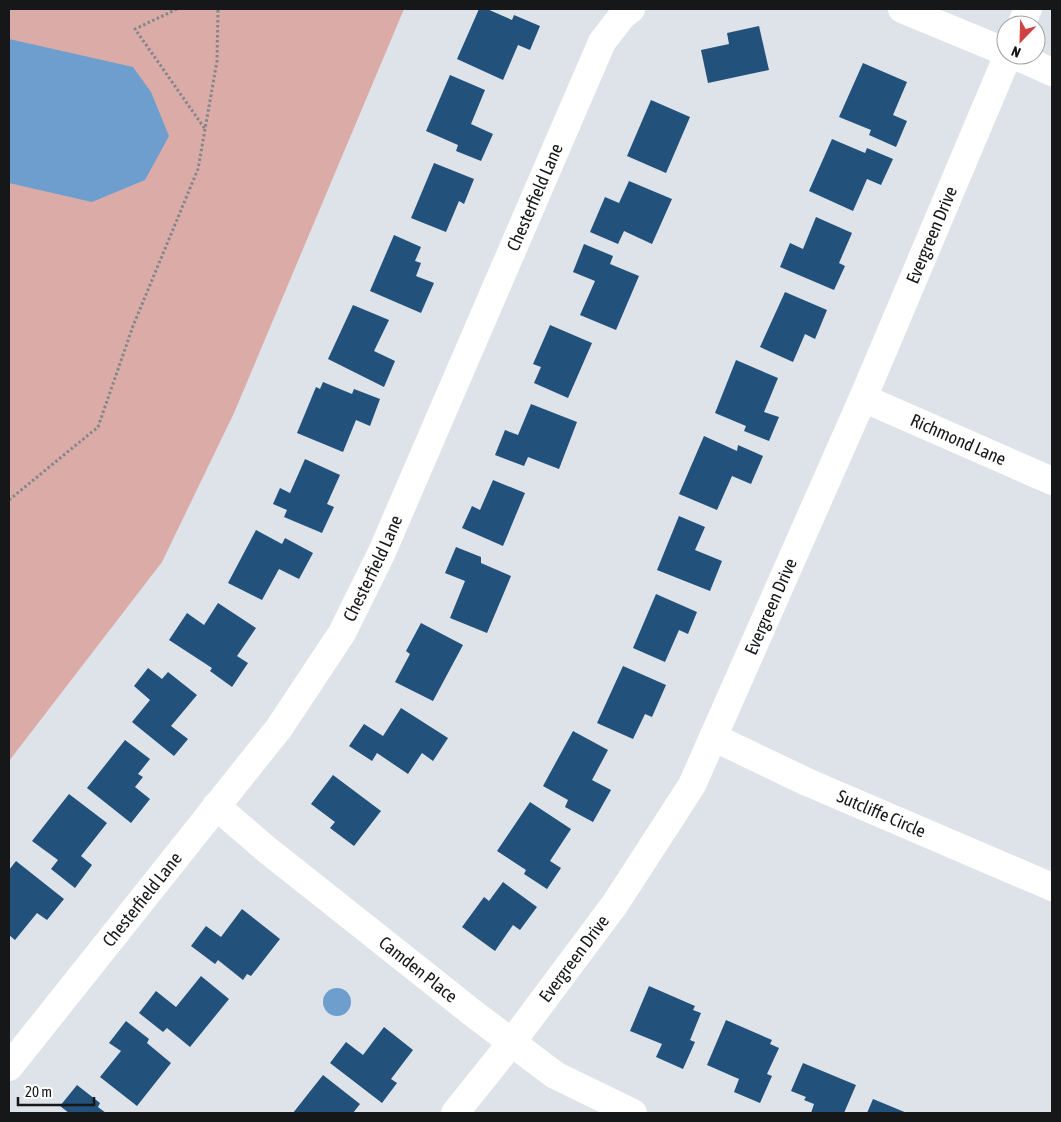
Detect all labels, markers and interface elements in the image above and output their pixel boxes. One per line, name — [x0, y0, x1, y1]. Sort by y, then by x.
north arrow — [996, 15, 1046, 65]
text: N — [1009, 43, 1023, 61]
street label: Chesterfield Lane — [502, 140, 567, 254]
street label: Evergreen Drive — [902, 183, 961, 287]
street label: Richmond Lane — [908, 409, 1009, 469]
street label: Chesterfield Lane — [338, 512, 407, 625]
street label: Evergreen Drive — [740, 555, 801, 658]
street label: Sutcliffe Circle — [834, 785, 929, 842]
street label: Chesterfield Lane — [98, 848, 186, 951]
street label: Evergreen Drive — [534, 911, 613, 1006]
street label: Camden Place — [375, 932, 462, 1007]
scale bar — [18, 1074, 94, 1106]
text: 20 m — [25, 1083, 52, 1100]

